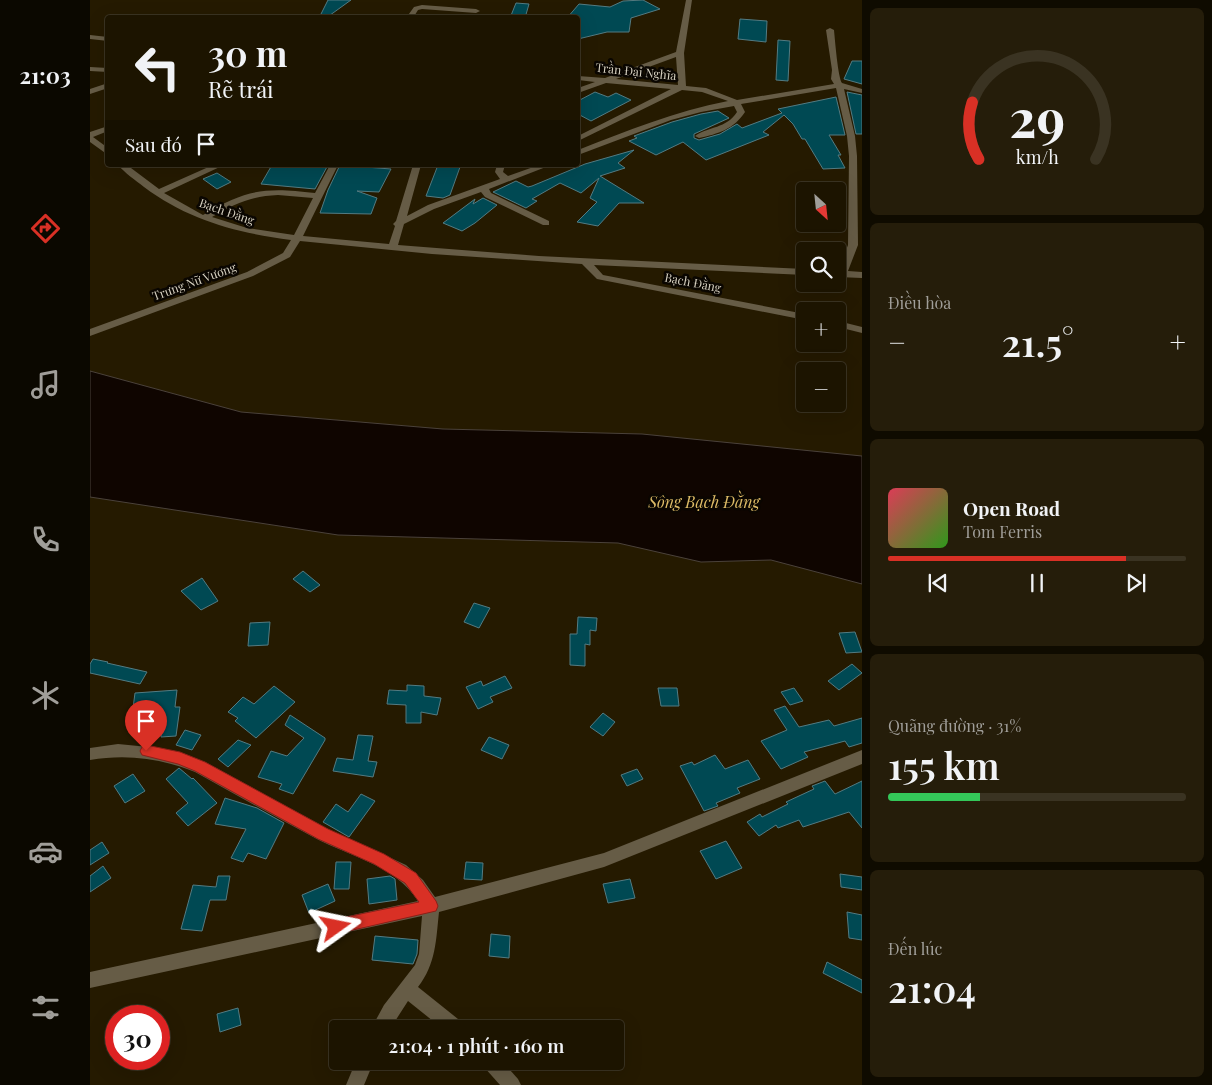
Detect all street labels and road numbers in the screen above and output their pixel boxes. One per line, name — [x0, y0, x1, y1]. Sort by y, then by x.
street label: Trần Đại Nghĩa — [595, 59, 677, 83]
street label: Bạch Đằng — [197, 194, 257, 228]
street label: Trưng Nữ Vương — [150, 258, 239, 304]
street label: Bạch Đằng — [663, 269, 723, 295]

